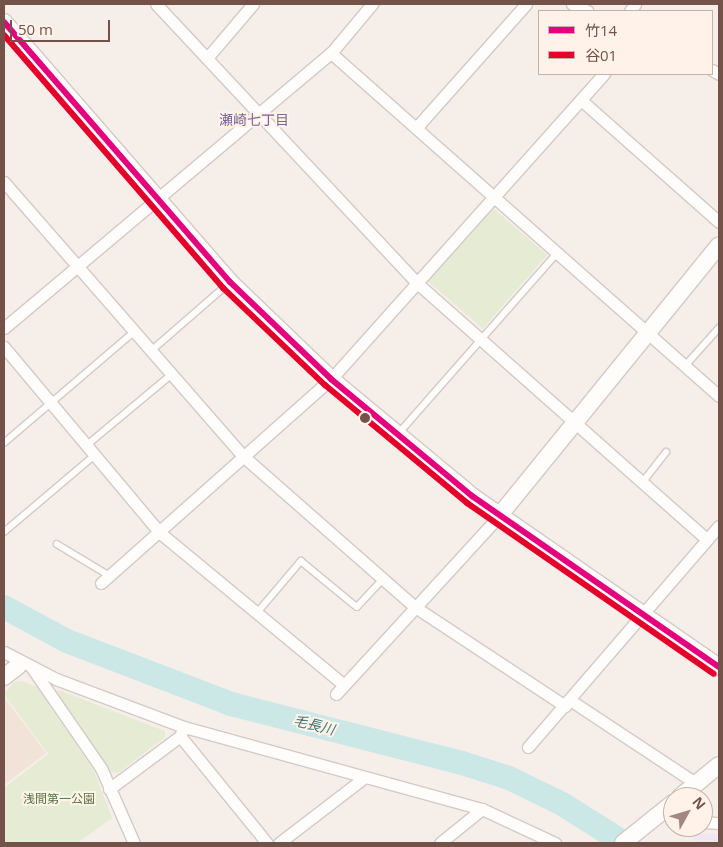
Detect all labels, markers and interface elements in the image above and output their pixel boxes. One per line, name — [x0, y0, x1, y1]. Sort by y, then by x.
scale bar — [12, 10, 112, 42]
legend — [538, 10, 713, 75]
text: 50 m — [18, 19, 53, 39]
text: 竹14 — [585, 20, 617, 40]
text: 谷01 — [585, 45, 617, 65]
district label: 瀬崎七丁目 — [219, 112, 289, 128]
unlabelled marker — [360, 413, 370, 423]
water label: 毛長川 — [292, 712, 336, 738]
north arrow — [663, 787, 713, 837]
park label: 浅間第一公園 — [23, 792, 95, 806]
text: N — [688, 792, 710, 813]

